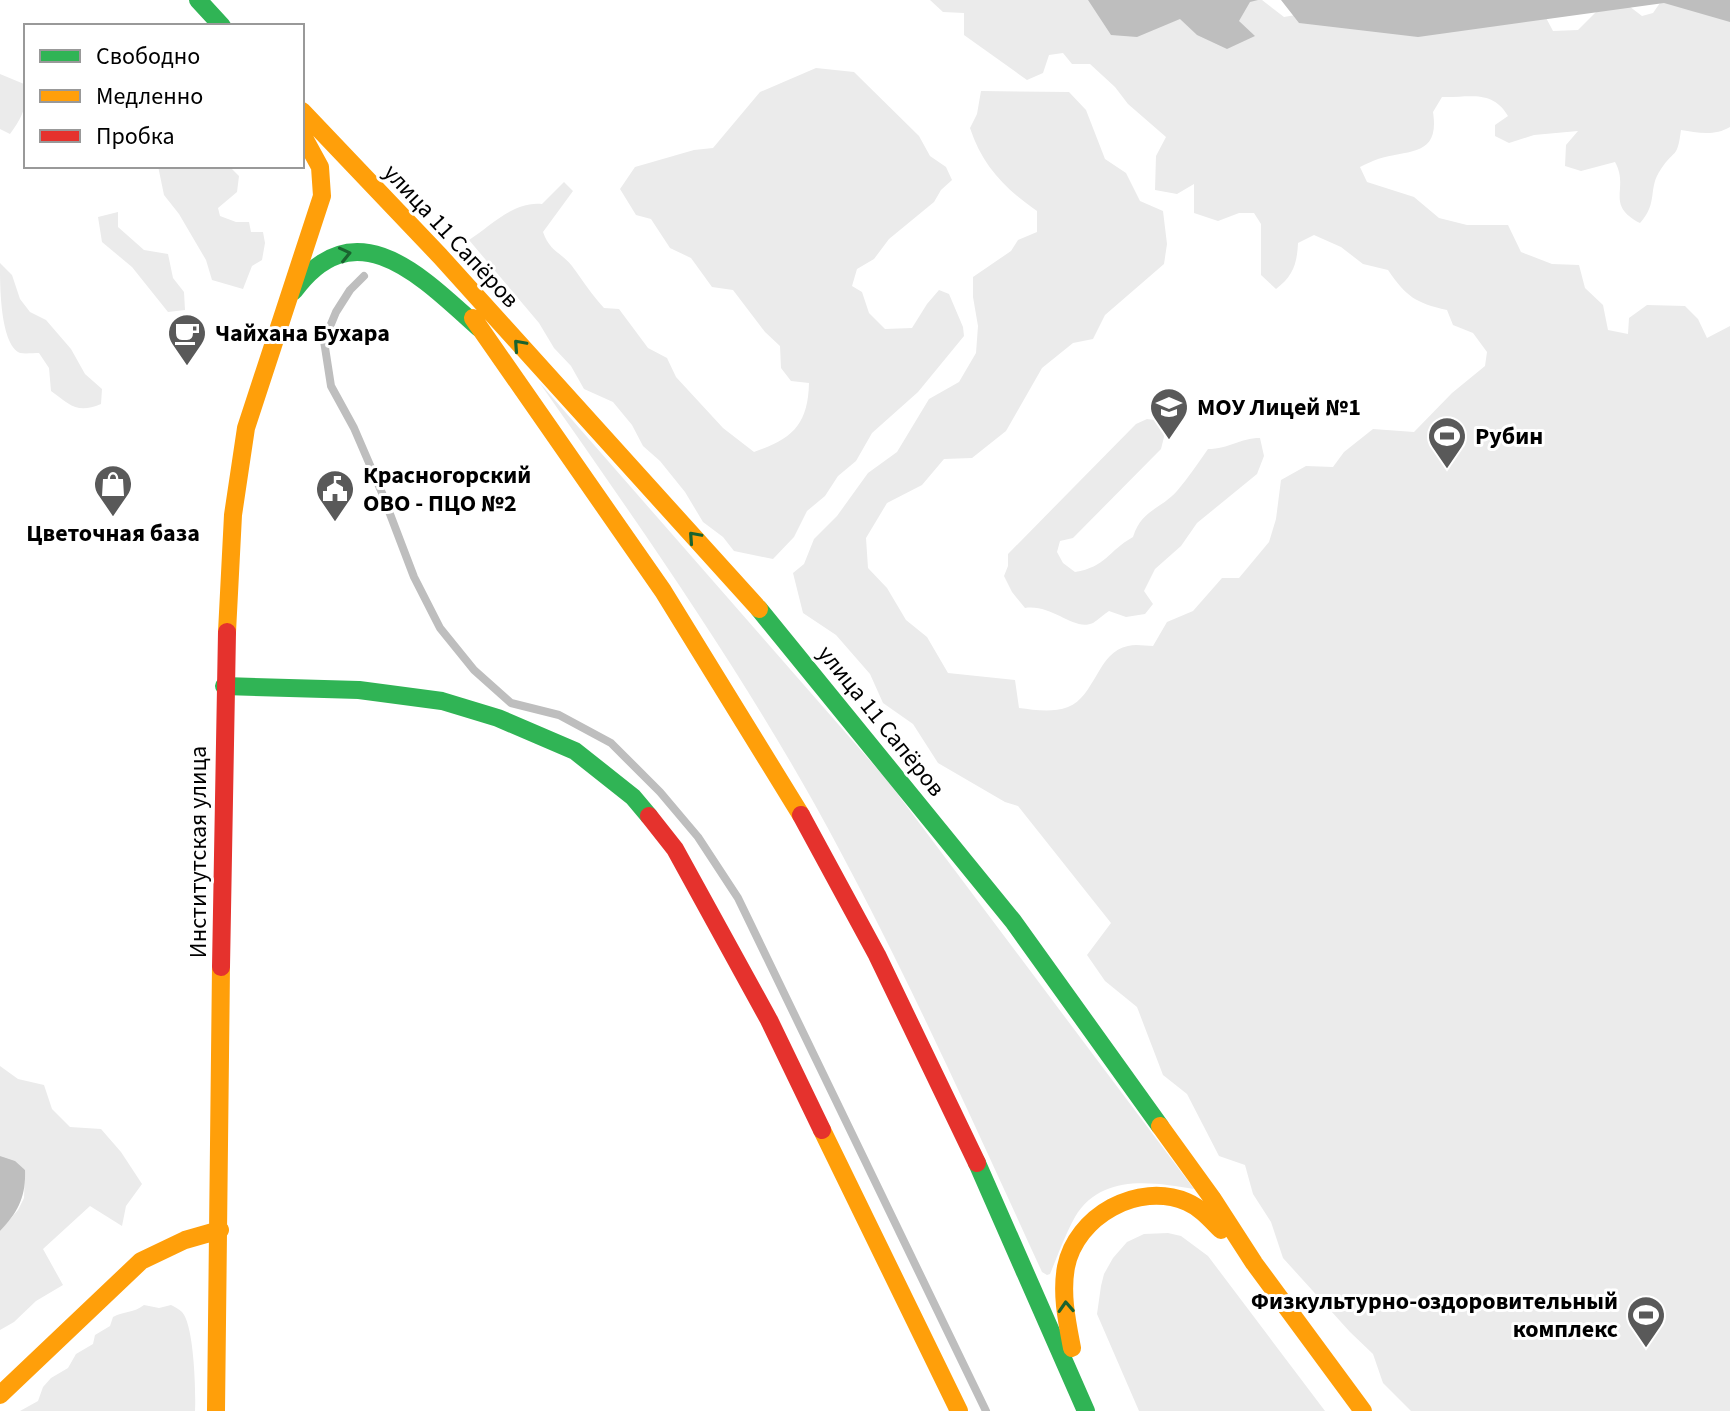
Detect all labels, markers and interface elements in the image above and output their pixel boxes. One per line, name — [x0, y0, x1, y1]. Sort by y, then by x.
legend — [24, 24, 304, 168]
text: Свободно — [96, 39, 200, 74]
text: Медленно — [96, 79, 203, 114]
text: Пробка — [96, 119, 175, 154]
street label: улица 11 Сапёров — [375, 156, 527, 316]
one-way arrow — [337, 246, 351, 263]
cafe icon: Чайхана Бухара — [166, 312, 208, 367]
place label: Чайхана Бухара — [215, 316, 390, 351]
one-way arrow — [514, 340, 529, 354]
school or university icon: МОУ Лицей №1 — [1148, 386, 1190, 441]
place label: МОУ Лицей №1 — [1197, 390, 1361, 425]
sports icon: Рубин — [1426, 415, 1468, 470]
place label: Рубин — [1475, 419, 1543, 454]
place label: Красногорский ОВО - ПЦО №2 — [363, 458, 531, 521]
shop icon: Цветочная база — [92, 463, 134, 518]
public building icon: Красногорский ОВО - ПЦО №2 — [314, 468, 356, 523]
place label: Цветочная база — [26, 516, 200, 551]
one-way arrow — [690, 532, 704, 547]
street label: улица 11 Сапёров — [809, 638, 953, 804]
street label: Институтская улица — [181, 746, 216, 958]
place label: Физкультурно-оздоровительный комплекс — [1251, 1284, 1618, 1347]
sports icon: Физкультурно-оздоровительный комплекс — [1625, 1294, 1667, 1349]
one-way arrow — [1057, 1300, 1074, 1313]

